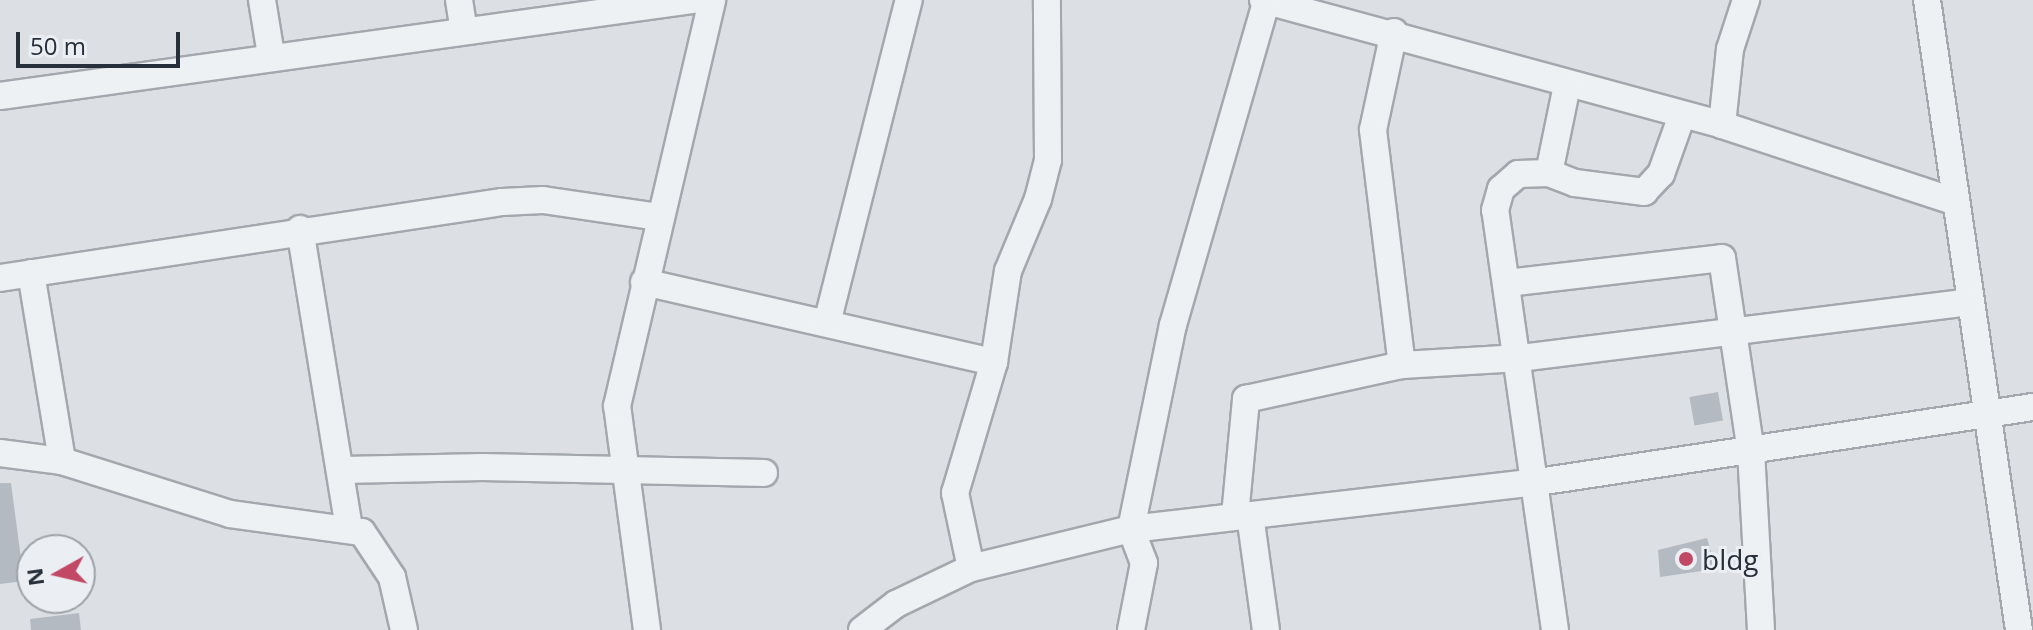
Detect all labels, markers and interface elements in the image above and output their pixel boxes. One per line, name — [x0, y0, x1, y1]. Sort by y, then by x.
scale bar — [20, 16, 184, 66]
text: 50 m — [30, 29, 86, 62]
north arrow — [16, 534, 96, 614]
place label: bldg — [1702, 542, 1759, 576]
marker: bldg — [1677, 550, 1695, 568]
text: N — [18, 566, 50, 588]

